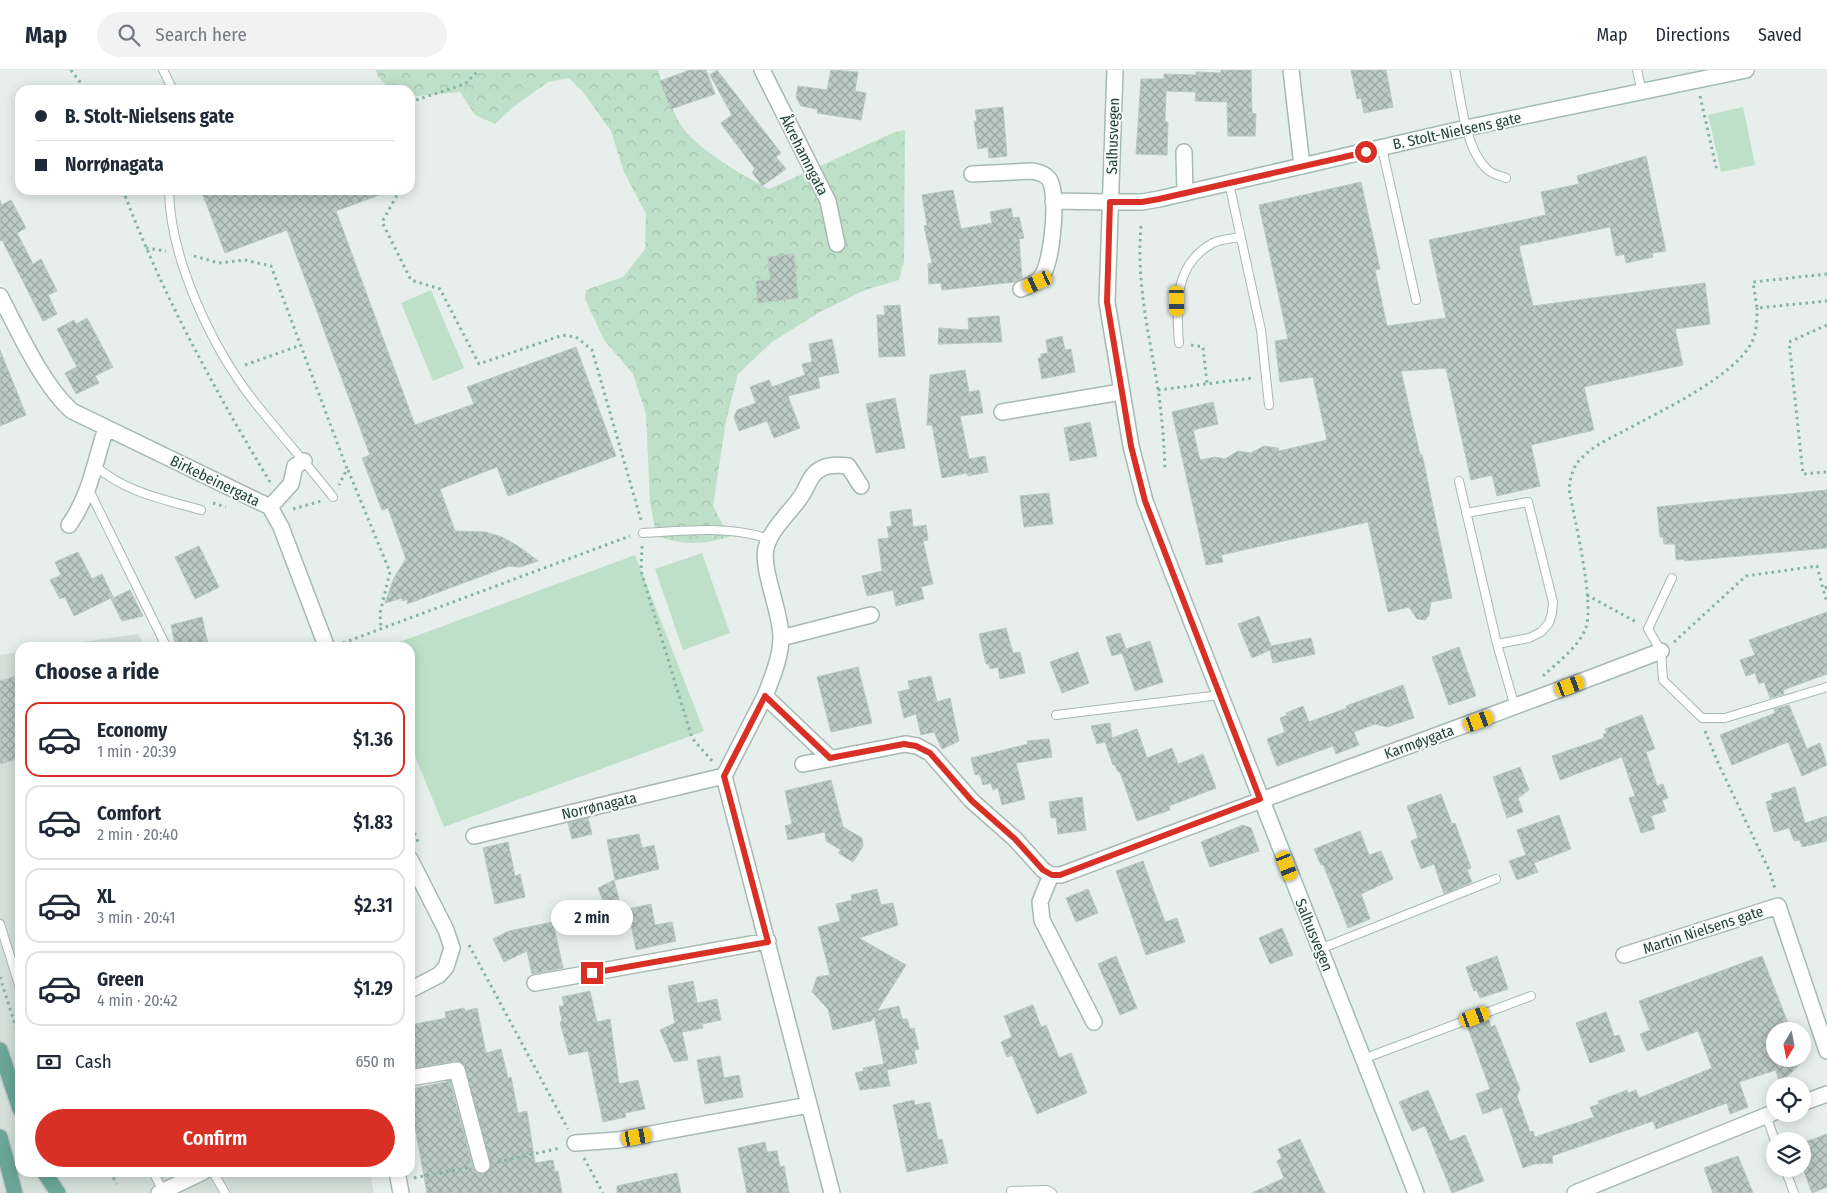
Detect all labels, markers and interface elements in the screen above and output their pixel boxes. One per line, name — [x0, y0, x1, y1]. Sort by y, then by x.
search box — [97, 12, 447, 57]
text: Map — [25, 21, 67, 49]
icon: search — [115, 21, 143, 49]
text: Search here — [155, 23, 247, 46]
text: Map — [1596, 24, 1628, 46]
text: Directions — [1656, 24, 1730, 46]
text: Saved — [1758, 24, 1802, 46]
street label: Salhusvegen — [1103, 97, 1123, 175]
text: B. Stolt-Nielsens gate — [65, 105, 234, 128]
street label: B. Stolt-Nielsens gate — [1391, 109, 1523, 153]
street label: Åkrehamngata — [776, 112, 832, 198]
route start — [1355, 141, 1377, 163]
text: Norrønagata — [65, 153, 164, 176]
car — [1021, 269, 1054, 295]
car — [1169, 286, 1184, 316]
street label: Birkebeinergata — [167, 452, 263, 510]
text: Choose a ride — [35, 658, 159, 685]
car — [1553, 674, 1586, 698]
car — [1462, 709, 1495, 733]
icon: car — [37, 717, 82, 762]
text: Economy — [97, 719, 167, 742]
street label: Karmøygata — [1382, 721, 1456, 763]
text: $1.36 — [353, 728, 393, 751]
text: 1 min · 20:39 — [97, 742, 176, 761]
street label: Norrønagata — [560, 789, 638, 823]
icon: car — [37, 800, 82, 845]
text: Comfort — [97, 802, 161, 825]
text: $1.83 — [353, 811, 393, 834]
text: 2 min · 20:40 — [97, 825, 178, 844]
car — [1274, 849, 1299, 883]
icon: car — [37, 883, 82, 928]
text: XL — [97, 885, 116, 908]
text: $2.31 — [354, 894, 393, 917]
street label: Salhusvegen — [1291, 896, 1337, 974]
callout: 2 min — [551, 900, 633, 936]
street label: Martin Nielsens gate — [1641, 902, 1765, 958]
text: 3 min · 20:41 — [97, 908, 175, 927]
text: 2 min — [574, 908, 610, 927]
route end — [581, 962, 603, 984]
icon: car — [37, 966, 82, 1011]
text: Green — [97, 968, 144, 991]
text: $1.29 — [354, 977, 393, 1000]
text: 4 min · 20:42 — [97, 991, 177, 1010]
car — [1458, 1005, 1491, 1029]
north arrow — [1766, 1022, 1811, 1068]
map controls — [1766, 1022, 1811, 1177]
icon: cash — [35, 1048, 63, 1076]
text: Cash — [75, 1050, 112, 1073]
text: 650 m — [355, 1052, 395, 1071]
button: locate — [1766, 1077, 1811, 1122]
button: Confirm — [35, 1109, 395, 1167]
car — [620, 1127, 653, 1147]
button: layers — [1766, 1132, 1811, 1177]

